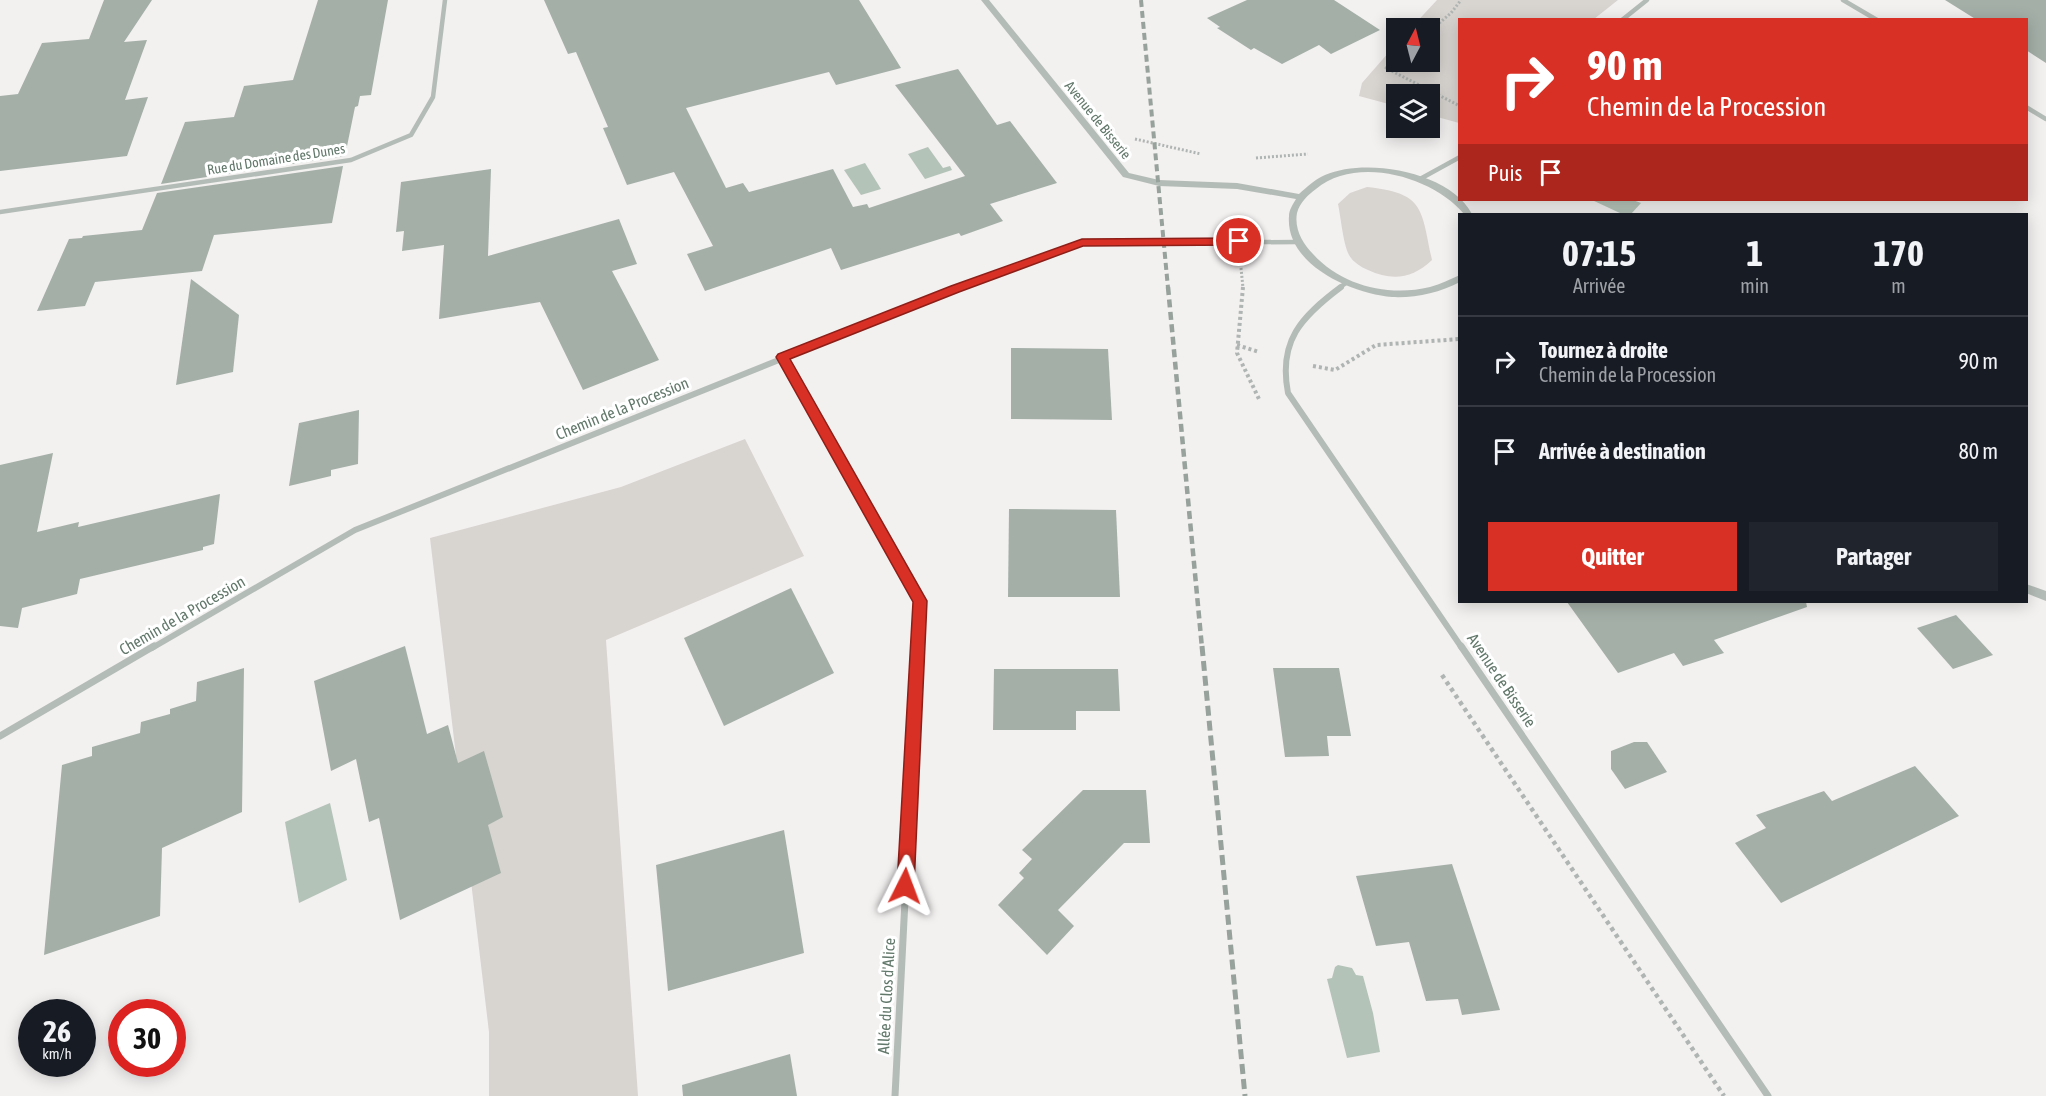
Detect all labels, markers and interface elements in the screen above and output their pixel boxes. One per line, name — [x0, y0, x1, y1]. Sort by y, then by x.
north arrow — [1386, 18, 1440, 72]
map controls — [1386, 18, 1440, 138]
text: 90 m — [1587, 41, 1662, 89]
icon: right — [1488, 42, 1566, 120]
street label: Avenue de Bisserie — [1062, 78, 1134, 162]
button: layers — [1386, 84, 1440, 138]
text: Chemin de la Procession — [1587, 91, 1826, 122]
street label: Rue du Domaine des Dunes — [206, 140, 346, 178]
icon: arrive — [1534, 156, 1567, 189]
text: Puis — [1488, 160, 1522, 186]
pin — [1213, 215, 1264, 266]
icon: arrive — [1222, 224, 1255, 257]
text: 07:15 — [1562, 232, 1636, 274]
text: 1 — [1746, 232, 1763, 274]
text: 170 — [1873, 232, 1924, 274]
text: Arrivée — [1573, 274, 1625, 297]
text: min — [1740, 274, 1769, 297]
text: m — [1891, 274, 1906, 297]
text: Tournez à droite — [1539, 337, 1668, 363]
icon: right — [1488, 345, 1521, 378]
text: 90 m — [1958, 348, 1998, 374]
text: Chemin de la Procession — [1539, 363, 1716, 386]
street label: Chemin de la Procession — [553, 373, 691, 443]
icon: arrive — [1488, 435, 1521, 468]
text: Arrivée à destination — [1539, 438, 1706, 464]
text: 80 m — [1958, 438, 1998, 464]
button: Quitter — [1488, 522, 1737, 591]
button: Partager — [1749, 522, 1998, 591]
street label: Chemin de la Procession — [116, 572, 248, 658]
street label: Avenue de Bisserie — [1464, 630, 1540, 730]
position arrow — [873, 854, 937, 918]
street label: Allée du Clos d'Alice — [874, 938, 898, 1054]
speed limit sign: 30 — [108, 999, 186, 1077]
text: 26 — [43, 1014, 71, 1048]
text: km/h — [42, 1045, 72, 1062]

